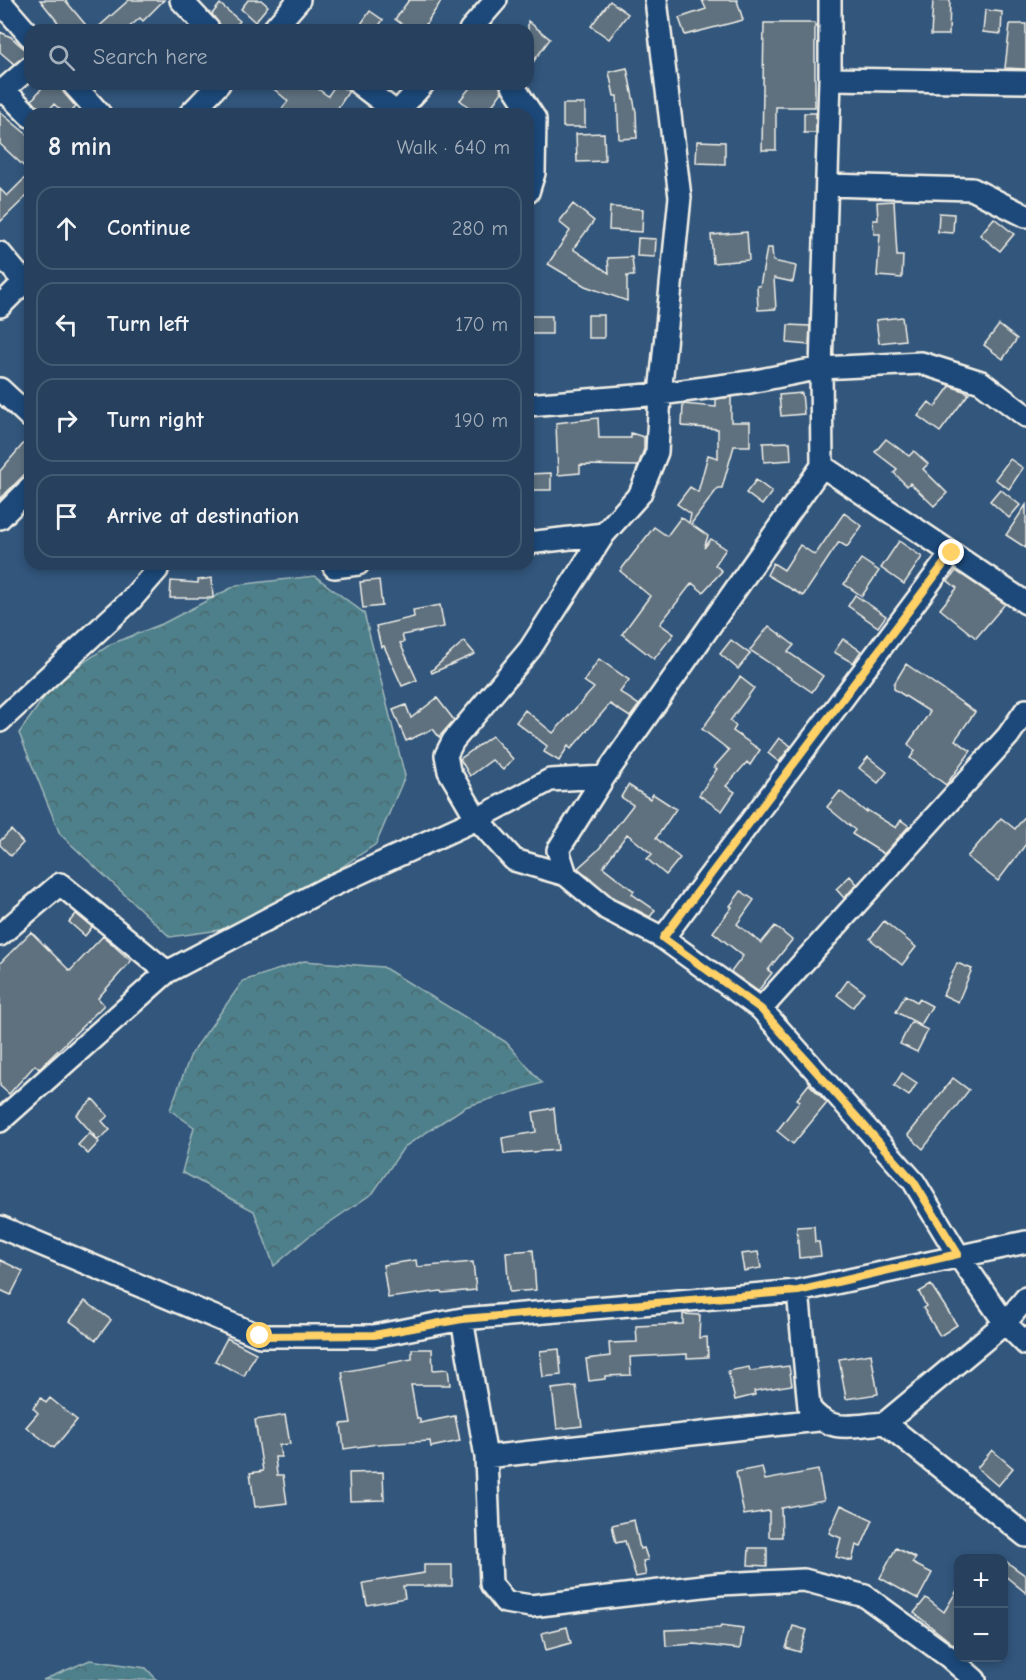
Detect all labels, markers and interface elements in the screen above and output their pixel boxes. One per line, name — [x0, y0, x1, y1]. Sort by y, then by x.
search box — [24, 24, 534, 90]
icon: search — [45, 41, 78, 74]
text: Search here — [93, 44, 208, 70]
text: 8 min — [48, 132, 112, 162]
text: Walk · 640 m — [397, 136, 510, 159]
icon: ahead — [50, 212, 83, 245]
text: Continue — [107, 215, 190, 241]
text: 280 m — [452, 217, 508, 240]
icon: left — [50, 308, 83, 341]
text: Turn left — [107, 311, 189, 337]
text: 170 m — [455, 313, 508, 336]
icon: right — [50, 404, 83, 437]
text: Turn right — [107, 407, 204, 433]
text: 190 m — [454, 409, 508, 432]
icon: arrive — [50, 500, 83, 533]
text: Arrive at destination — [107, 503, 299, 529]
route end — [938, 539, 964, 565]
route start — [246, 1322, 272, 1348]
map controls — [954, 1554, 1008, 1662]
button: + — [954, 1554, 1008, 1608]
button: − — [954, 1608, 1008, 1662]

